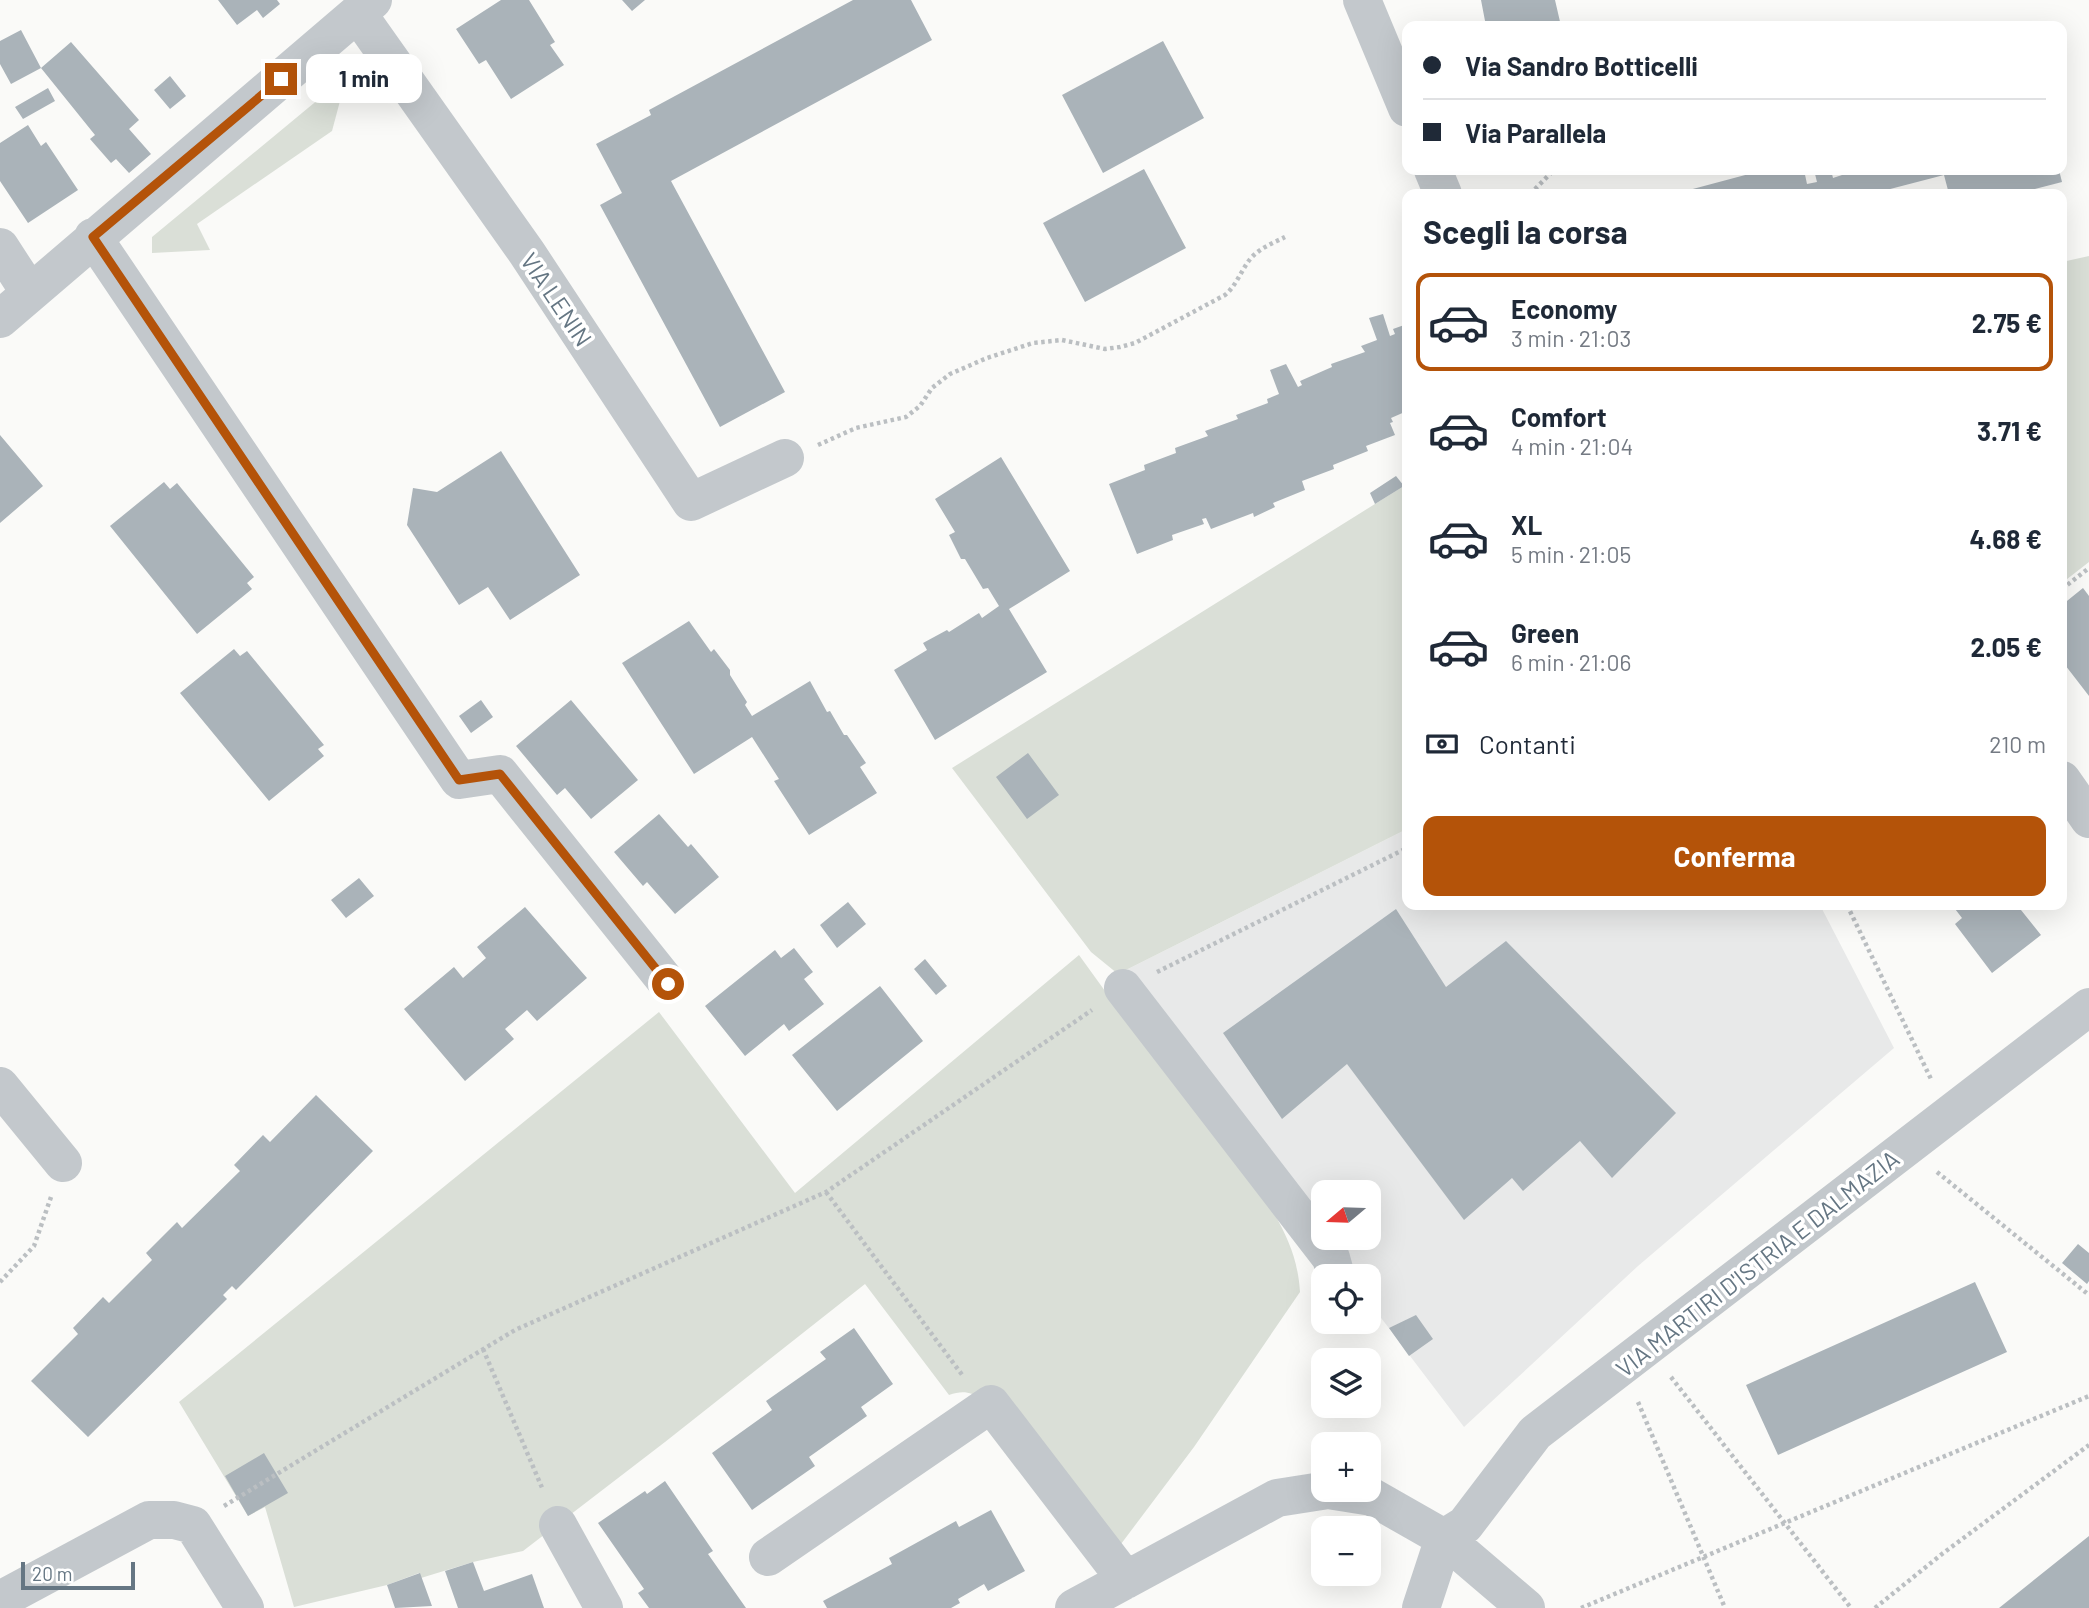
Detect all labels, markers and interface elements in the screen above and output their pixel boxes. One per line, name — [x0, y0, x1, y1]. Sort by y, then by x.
text: Via Sandro Botticelli — [1465, 50, 1698, 81]
callout: 1 min — [306, 55, 421, 104]
route end — [265, 63, 297, 95]
text: 1 min — [339, 64, 389, 92]
text: Via Parallela — [1465, 117, 1606, 148]
text: Scegli la corsa — [1423, 212, 1628, 250]
street label: VIA LENIN — [515, 247, 599, 351]
icon: car — [1427, 291, 1490, 354]
text: Economy — [1511, 293, 1617, 324]
text: 2.75 € — [1972, 307, 2042, 338]
text: 3 min · 21:03 — [1511, 324, 1631, 352]
icon: car — [1427, 399, 1490, 462]
text: Comfort — [1511, 401, 1607, 432]
text: 3.71 € — [1977, 415, 2042, 446]
text: 4 min · 21:04 — [1511, 432, 1633, 460]
icon: car — [1427, 507, 1490, 570]
text: XL — [1511, 509, 1542, 540]
text: 4.68 € — [1970, 523, 2042, 554]
text: 5 min · 21:05 — [1511, 540, 1631, 568]
icon: car — [1427, 615, 1490, 678]
text: Green — [1511, 617, 1579, 648]
text: 2.05 € — [1971, 631, 2042, 662]
text: 6 min · 21:06 — [1511, 648, 1631, 676]
icon: cash — [1423, 725, 1461, 763]
text: Contanti — [1479, 728, 1576, 759]
text: 210 m — [1989, 730, 2046, 758]
button: Conferma — [1423, 816, 2046, 896]
route start — [652, 968, 684, 1000]
street label: VIA MARTIRI D'ISTRIA E DALMAZIA — [1610, 1143, 1904, 1383]
north arrow — [1311, 1180, 1381, 1250]
map controls — [1311, 1180, 1381, 1586]
button: locate — [1311, 1264, 1381, 1334]
button: layers — [1311, 1348, 1381, 1418]
button: + — [1311, 1432, 1381, 1502]
button: − — [1311, 1516, 1381, 1586]
scale bar — [21, 1559, 135, 1591]
text: 20 m — [32, 1562, 72, 1585]

